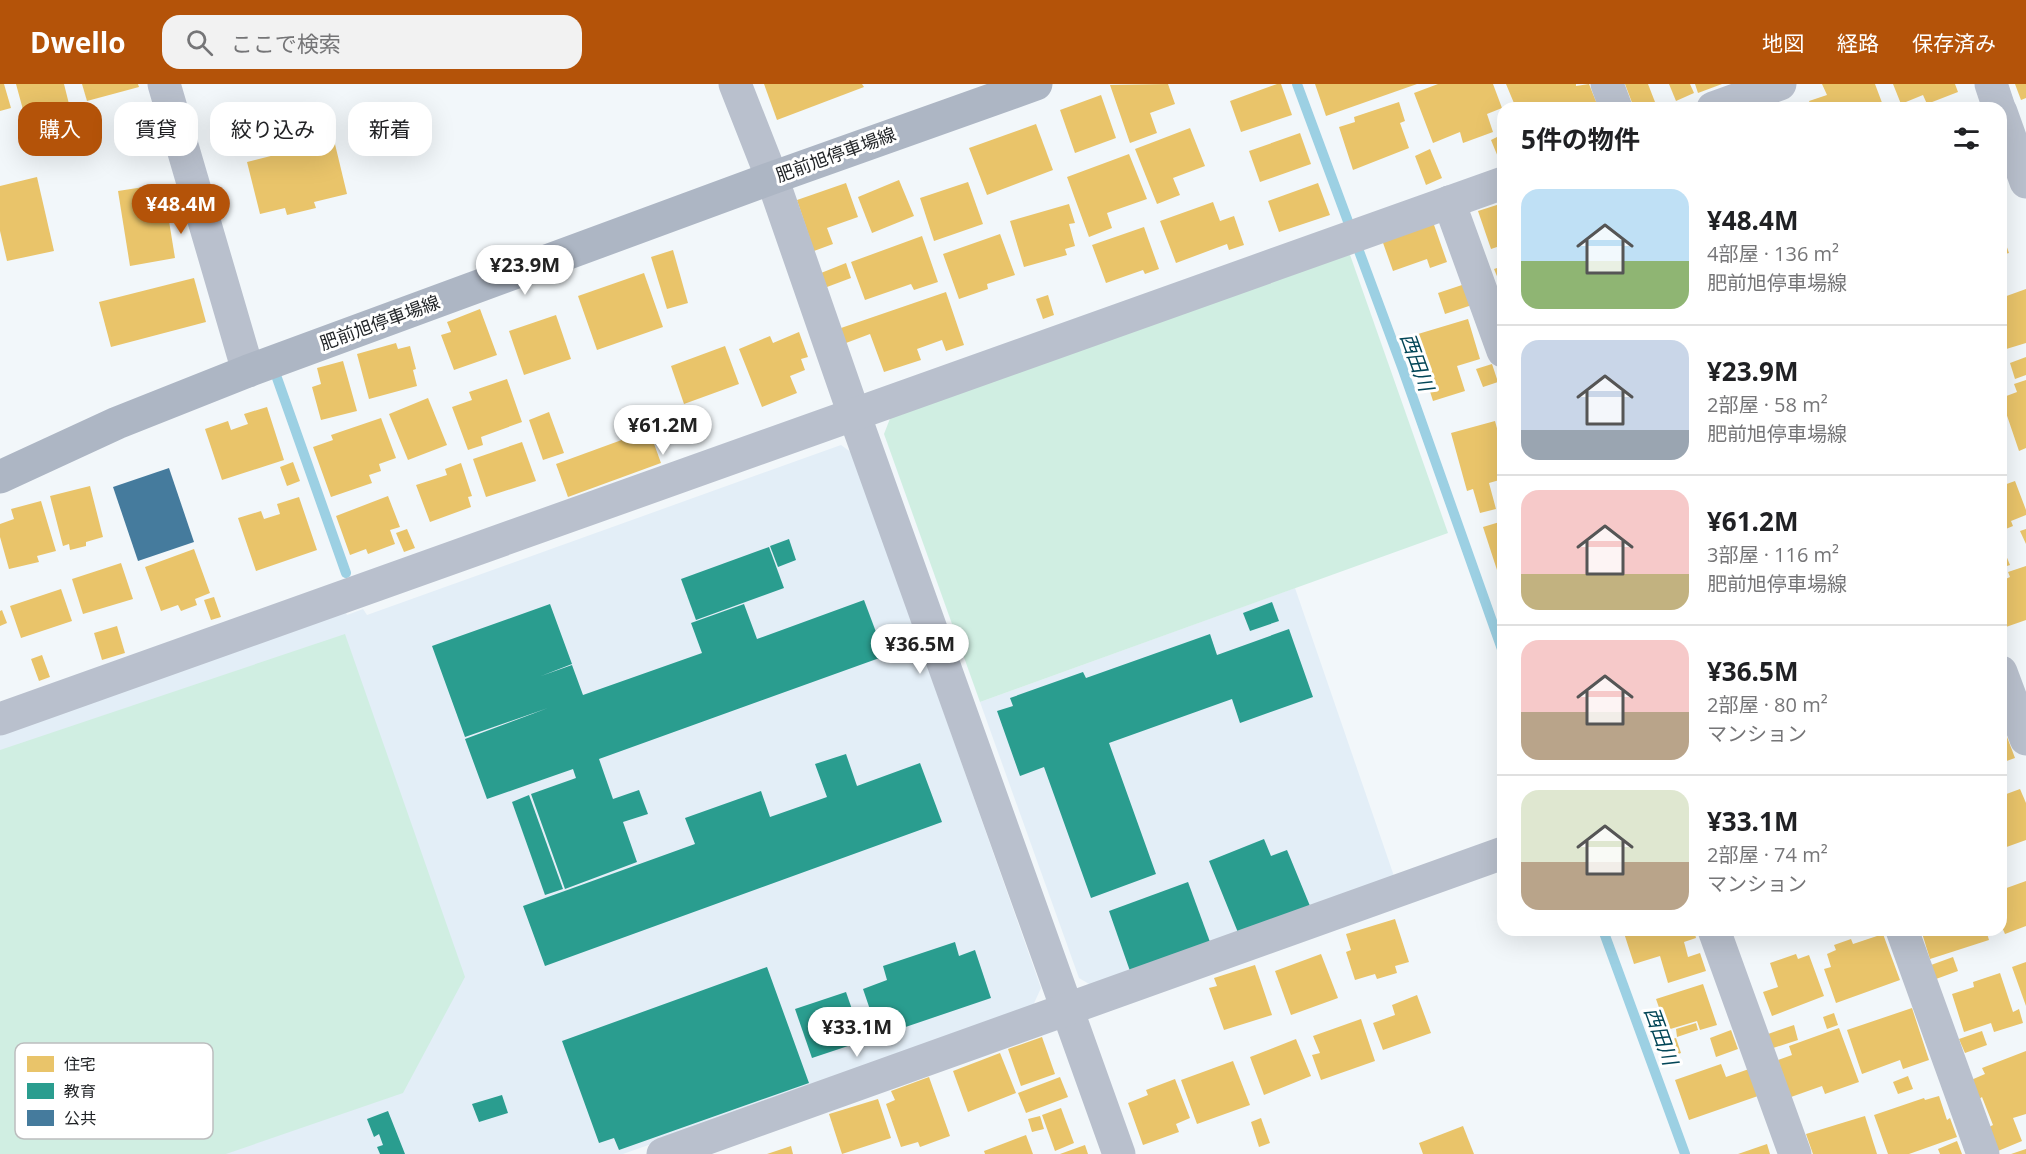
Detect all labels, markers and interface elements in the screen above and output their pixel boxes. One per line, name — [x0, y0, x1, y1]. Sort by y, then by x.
search box — [162, 15, 582, 69]
text: Dwello — [30, 23, 126, 61]
icon: search — [183, 26, 216, 59]
text: ここで検索 — [231, 28, 341, 58]
text: 地図 — [1762, 29, 1804, 57]
text: 経路 — [1837, 29, 1879, 57]
text: 保存済み — [1912, 29, 1996, 57]
chip: 購入 — [18, 102, 102, 156]
chip: 賃貸 — [114, 102, 198, 156]
chip: 絞り込み — [210, 102, 336, 156]
chip: 新着 — [348, 102, 432, 156]
street label: 肥前旭停車場線 — [772, 121, 899, 187]
text: 5件の物件 — [1521, 121, 1640, 157]
icon: filters — [1950, 122, 1983, 155]
pin: ¥48.4M — [132, 184, 230, 235]
text: ¥48.4M — [146, 190, 216, 217]
text: ¥48.4M — [1707, 202, 1798, 238]
icon: home — [1569, 213, 1641, 285]
text: 4部屋 · 136 m² — [1707, 240, 1839, 267]
pin: ¥23.9M — [476, 245, 574, 296]
text: ¥23.9M — [490, 251, 560, 278]
text: 肥前旭停車場線 — [1707, 269, 1847, 296]
street label: 肥前旭停車場線 — [316, 289, 443, 355]
water label: 西田川 — [1395, 329, 1441, 397]
text: ¥23.9M — [1707, 353, 1798, 389]
icon: home — [1569, 364, 1641, 436]
text: 2部屋 · 58 m² — [1707, 391, 1828, 418]
pin: ¥61.2M — [614, 405, 712, 456]
text: ¥61.2M — [628, 411, 698, 438]
text: 肥前旭停車場線 — [1707, 420, 1847, 447]
text: ¥61.2M — [1707, 503, 1798, 539]
icon: home — [1569, 514, 1641, 586]
text: 3部屋 · 116 m² — [1707, 541, 1839, 568]
text: 肥前旭停車場線 — [1707, 570, 1847, 597]
pin: ¥36.5M — [871, 624, 969, 675]
text: ¥36.5M — [885, 630, 955, 657]
text: ¥36.5M — [1707, 653, 1798, 689]
icon: home — [1569, 664, 1641, 736]
text: 2部屋 · 80 m² — [1707, 691, 1828, 718]
text: マンション — [1707, 720, 1807, 747]
text: ¥33.1M — [1707, 803, 1798, 839]
icon: home — [1569, 814, 1641, 886]
text: 2部屋 · 74 m² — [1707, 841, 1828, 868]
text: マンション — [1707, 870, 1807, 897]
water label: 西田川 — [1639, 1003, 1685, 1071]
pin: ¥33.1M — [808, 1007, 906, 1058]
text: ¥33.1M — [822, 1013, 892, 1040]
legend — [15, 1043, 213, 1139]
text: 住宅 — [64, 1053, 96, 1075]
text: 教育 — [64, 1080, 96, 1102]
text: 公共 — [64, 1107, 96, 1129]

